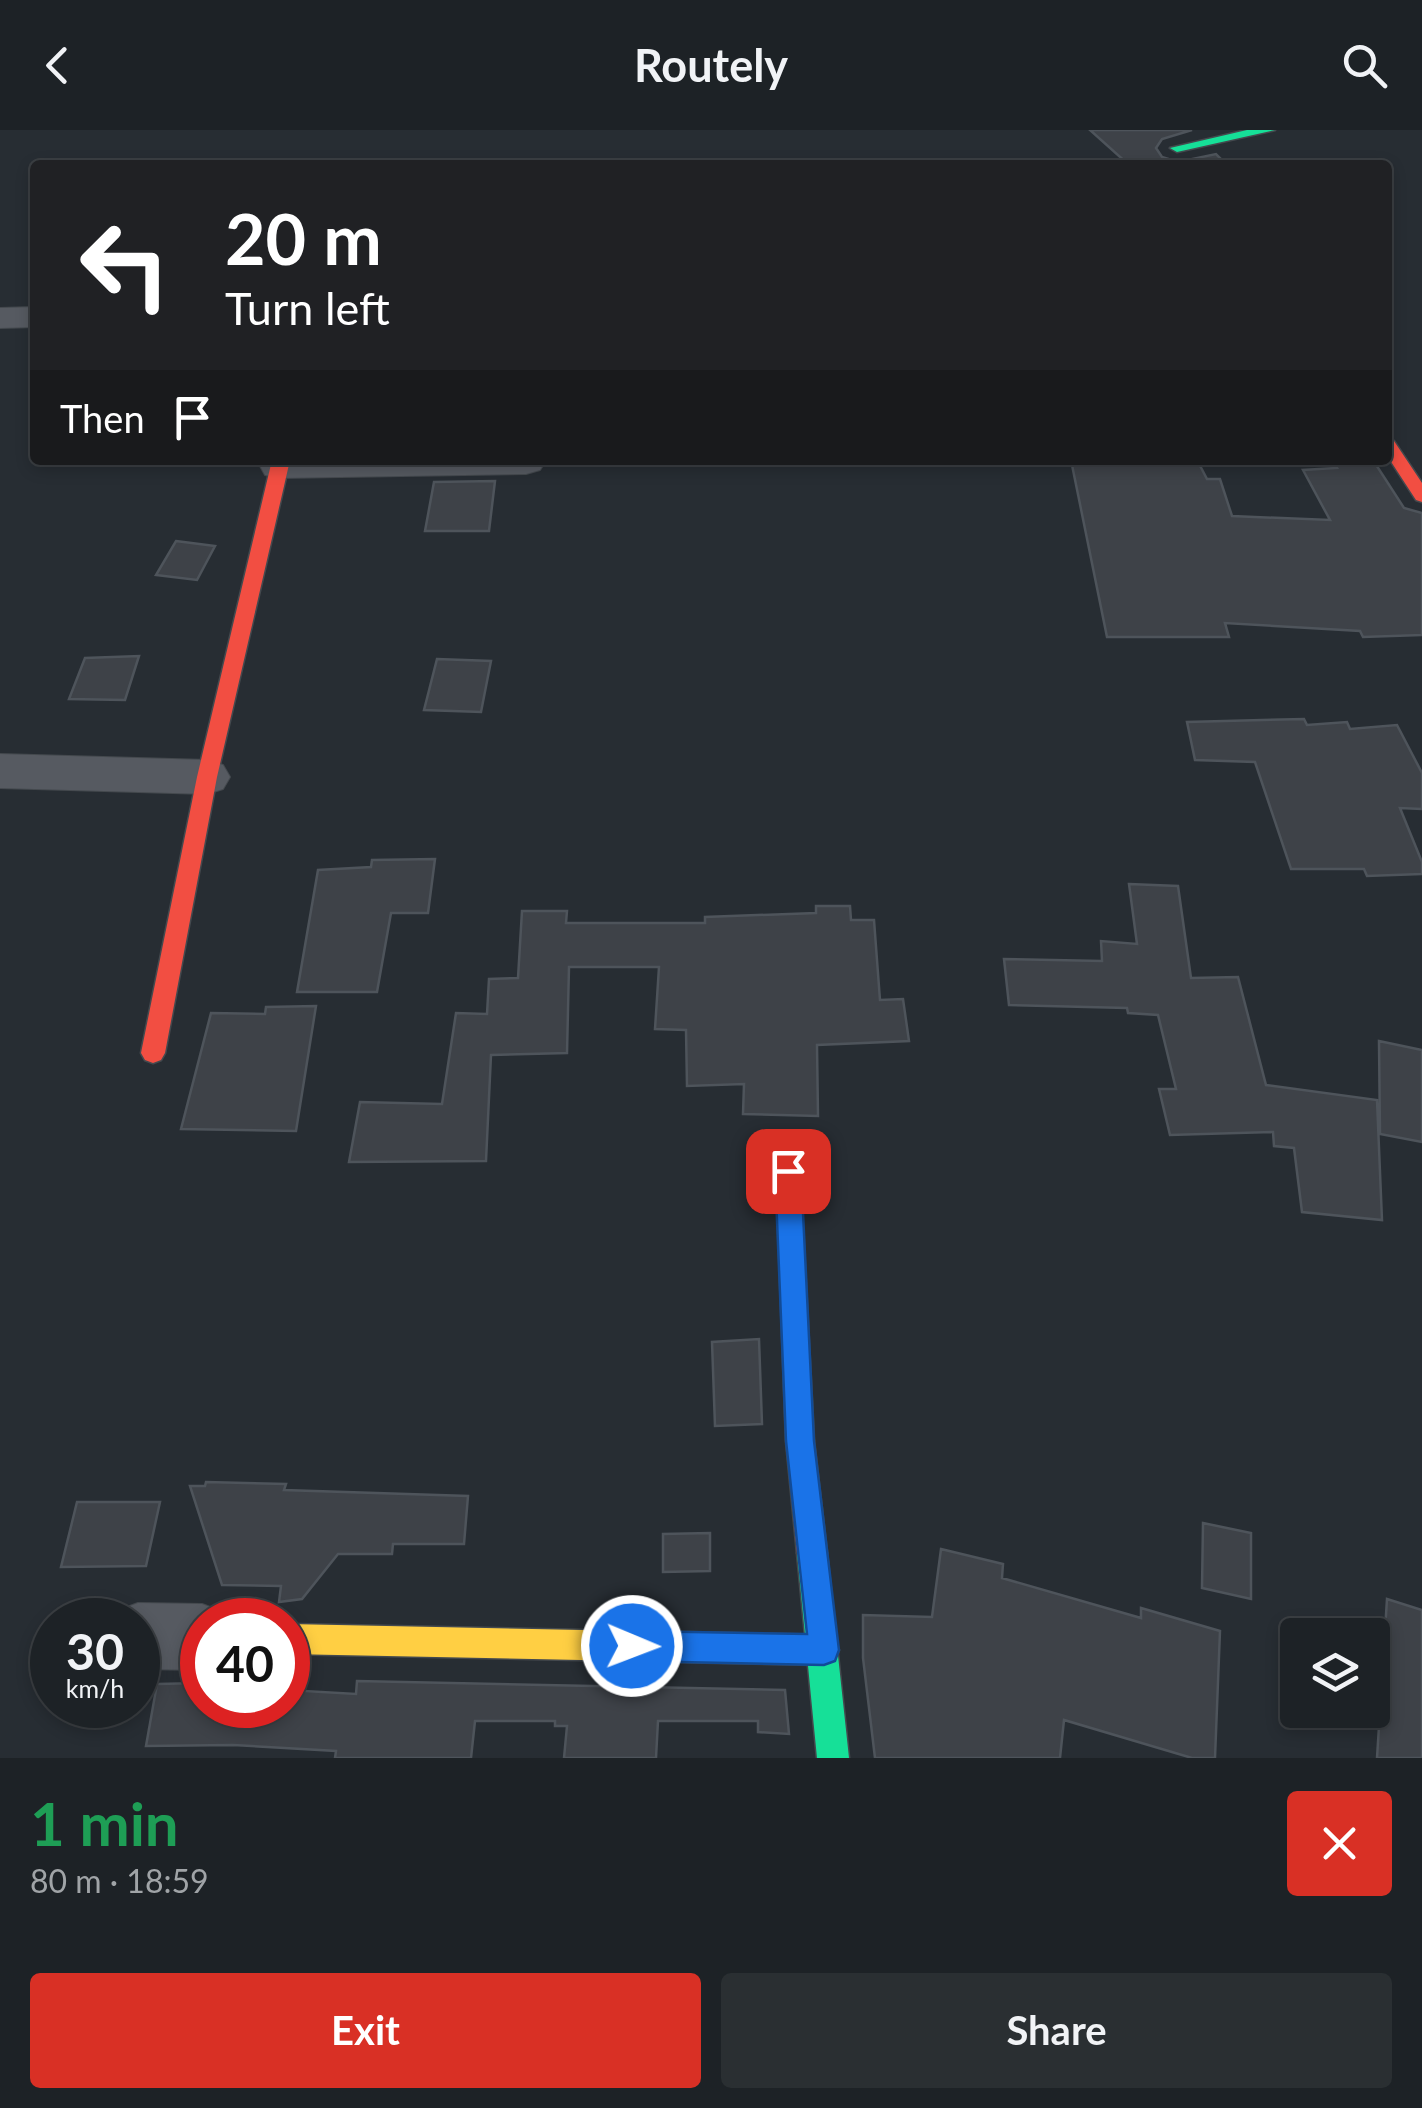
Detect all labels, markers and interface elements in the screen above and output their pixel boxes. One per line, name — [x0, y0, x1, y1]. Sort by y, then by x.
icon: back — [30, 38, 85, 93]
text: Routely — [634, 38, 788, 92]
icon: search — [1337, 38, 1392, 93]
text: 20 m — [225, 196, 382, 280]
icon: left — [60, 200, 190, 330]
text: Turn left — [225, 281, 390, 335]
icon: arrive — [165, 390, 220, 445]
text: Then — [60, 395, 145, 441]
pin — [746, 1129, 831, 1214]
icon: arrive — [761, 1144, 816, 1199]
position arrow — [580, 1594, 684, 1698]
speed limit sign: 40 — [180, 1598, 310, 1728]
map controls — [1280, 1618, 1390, 1728]
button: layers — [1280, 1618, 1390, 1728]
text: 30 — [66, 1621, 124, 1681]
text: km/h — [66, 1673, 124, 1703]
text: 1 min — [30, 1787, 179, 1859]
button: close — [1287, 1791, 1392, 1896]
text: 80 m · 18:59 — [30, 1861, 209, 1900]
button: Exit — [30, 1973, 701, 2088]
button: Share — [721, 1973, 1392, 2088]

